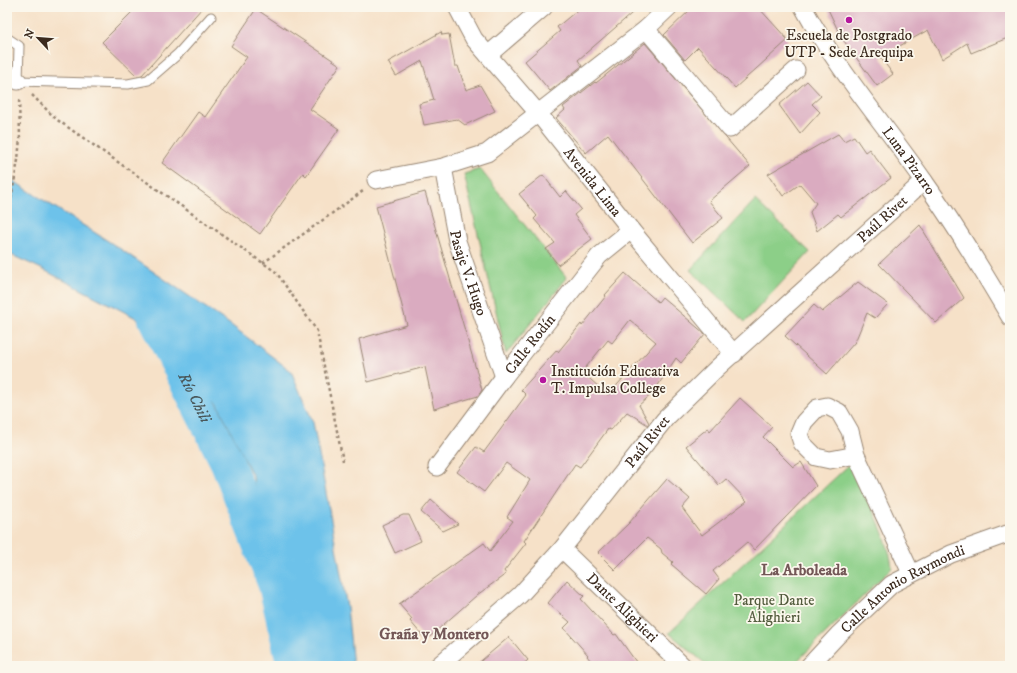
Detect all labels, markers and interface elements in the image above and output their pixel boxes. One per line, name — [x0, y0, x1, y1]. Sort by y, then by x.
marker: Escuela de Postgrado UTP - Sede Arequipa — [844, 15, 854, 25]
north arrow — [18, 18, 58, 58]
place label: Escuela de Postgrado UTP - Sede Arequipa — [785, 26, 914, 62]
text: N — [22, 27, 38, 41]
street label: Luna Pizarro — [878, 123, 940, 198]
street label: Avenida Lima — [559, 143, 626, 221]
street label: Paúl Rivet — [853, 191, 911, 246]
street label: Pasaje V. Hugo — [446, 228, 492, 318]
street label: Calle Rodín — [500, 310, 559, 378]
place label: Institución Educativa T. Impulsa College — [551, 362, 680, 398]
water label: Río Chili — [173, 368, 216, 427]
marker: Institución Educativa T. Impulsa College — [538, 375, 548, 385]
street label: Paúl Rivet — [621, 411, 674, 471]
street label: Calle Antonio Raymondi — [836, 540, 967, 637]
district label: La Arboleada — [761, 560, 848, 580]
street label: Dante Alighieri — [583, 568, 662, 646]
park label: Parque Dante Alighieri — [733, 591, 815, 627]
district label: Graña y Montero — [379, 624, 489, 644]

